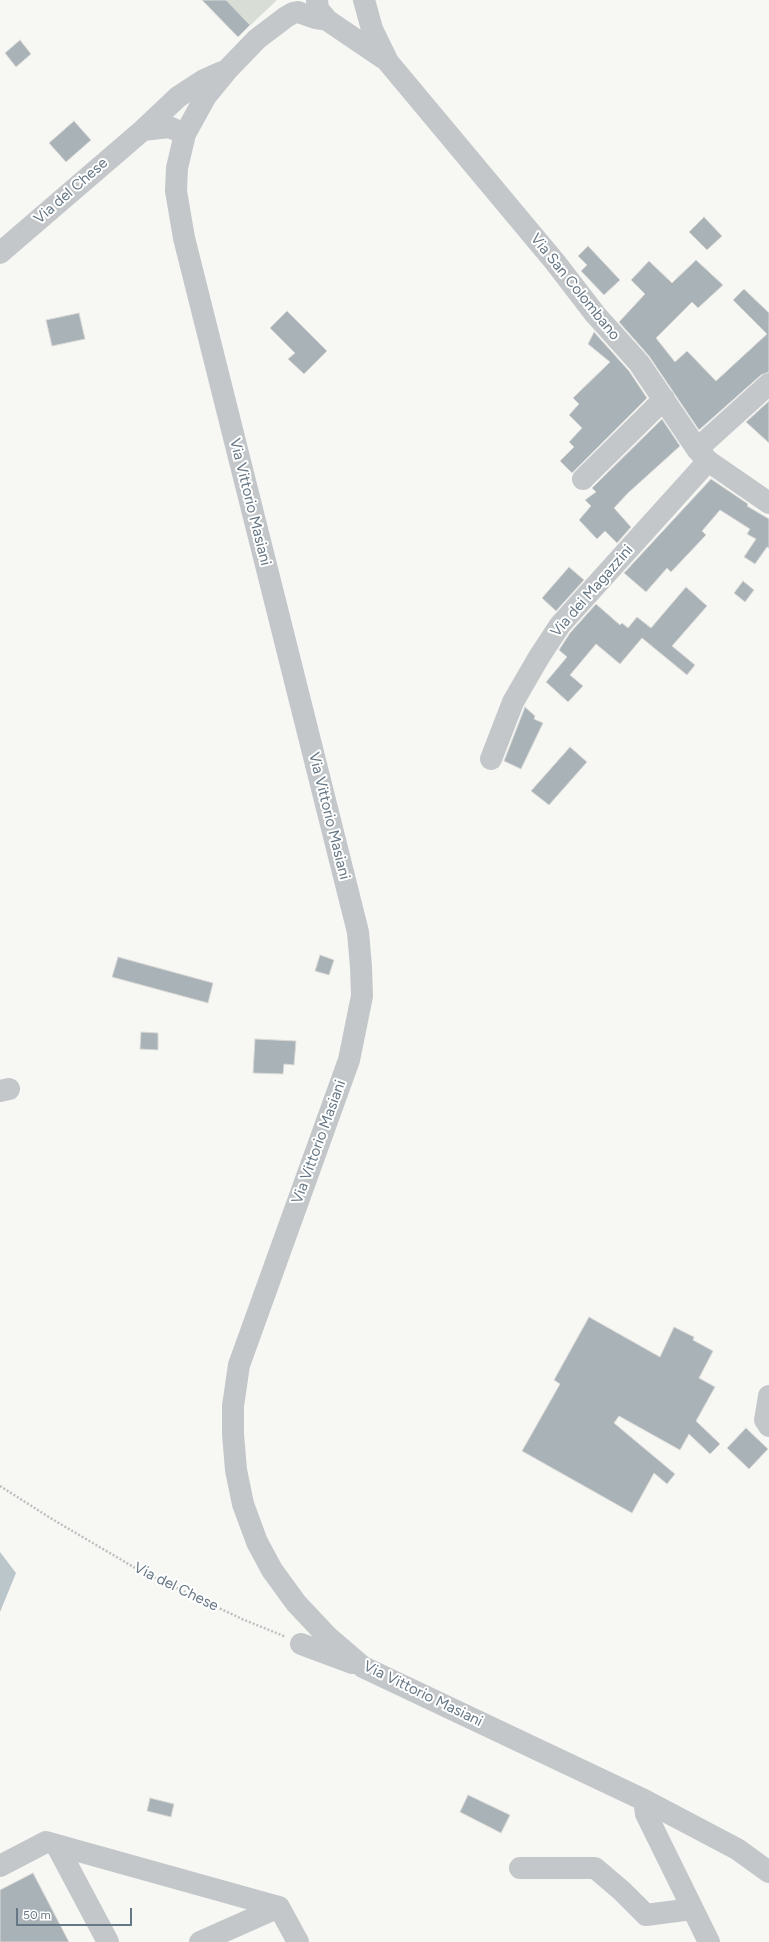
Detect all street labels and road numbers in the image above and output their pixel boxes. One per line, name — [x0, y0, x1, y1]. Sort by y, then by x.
street label: Via del Chese — [30, 154, 112, 228]
street label: Via San Colombano — [526, 230, 624, 344]
street label: Via Vittorio Masiani — [225, 437, 275, 567]
street label: Via dei Magazzini — [547, 541, 637, 641]
street label: Via Vittorio Masiani — [304, 751, 354, 881]
street label: Via Vittorio Masiani — [288, 1078, 350, 1206]
street label: Via del Chese — [131, 1559, 221, 1615]
street label: Via Vittorio Masiani — [360, 1657, 486, 1731]

